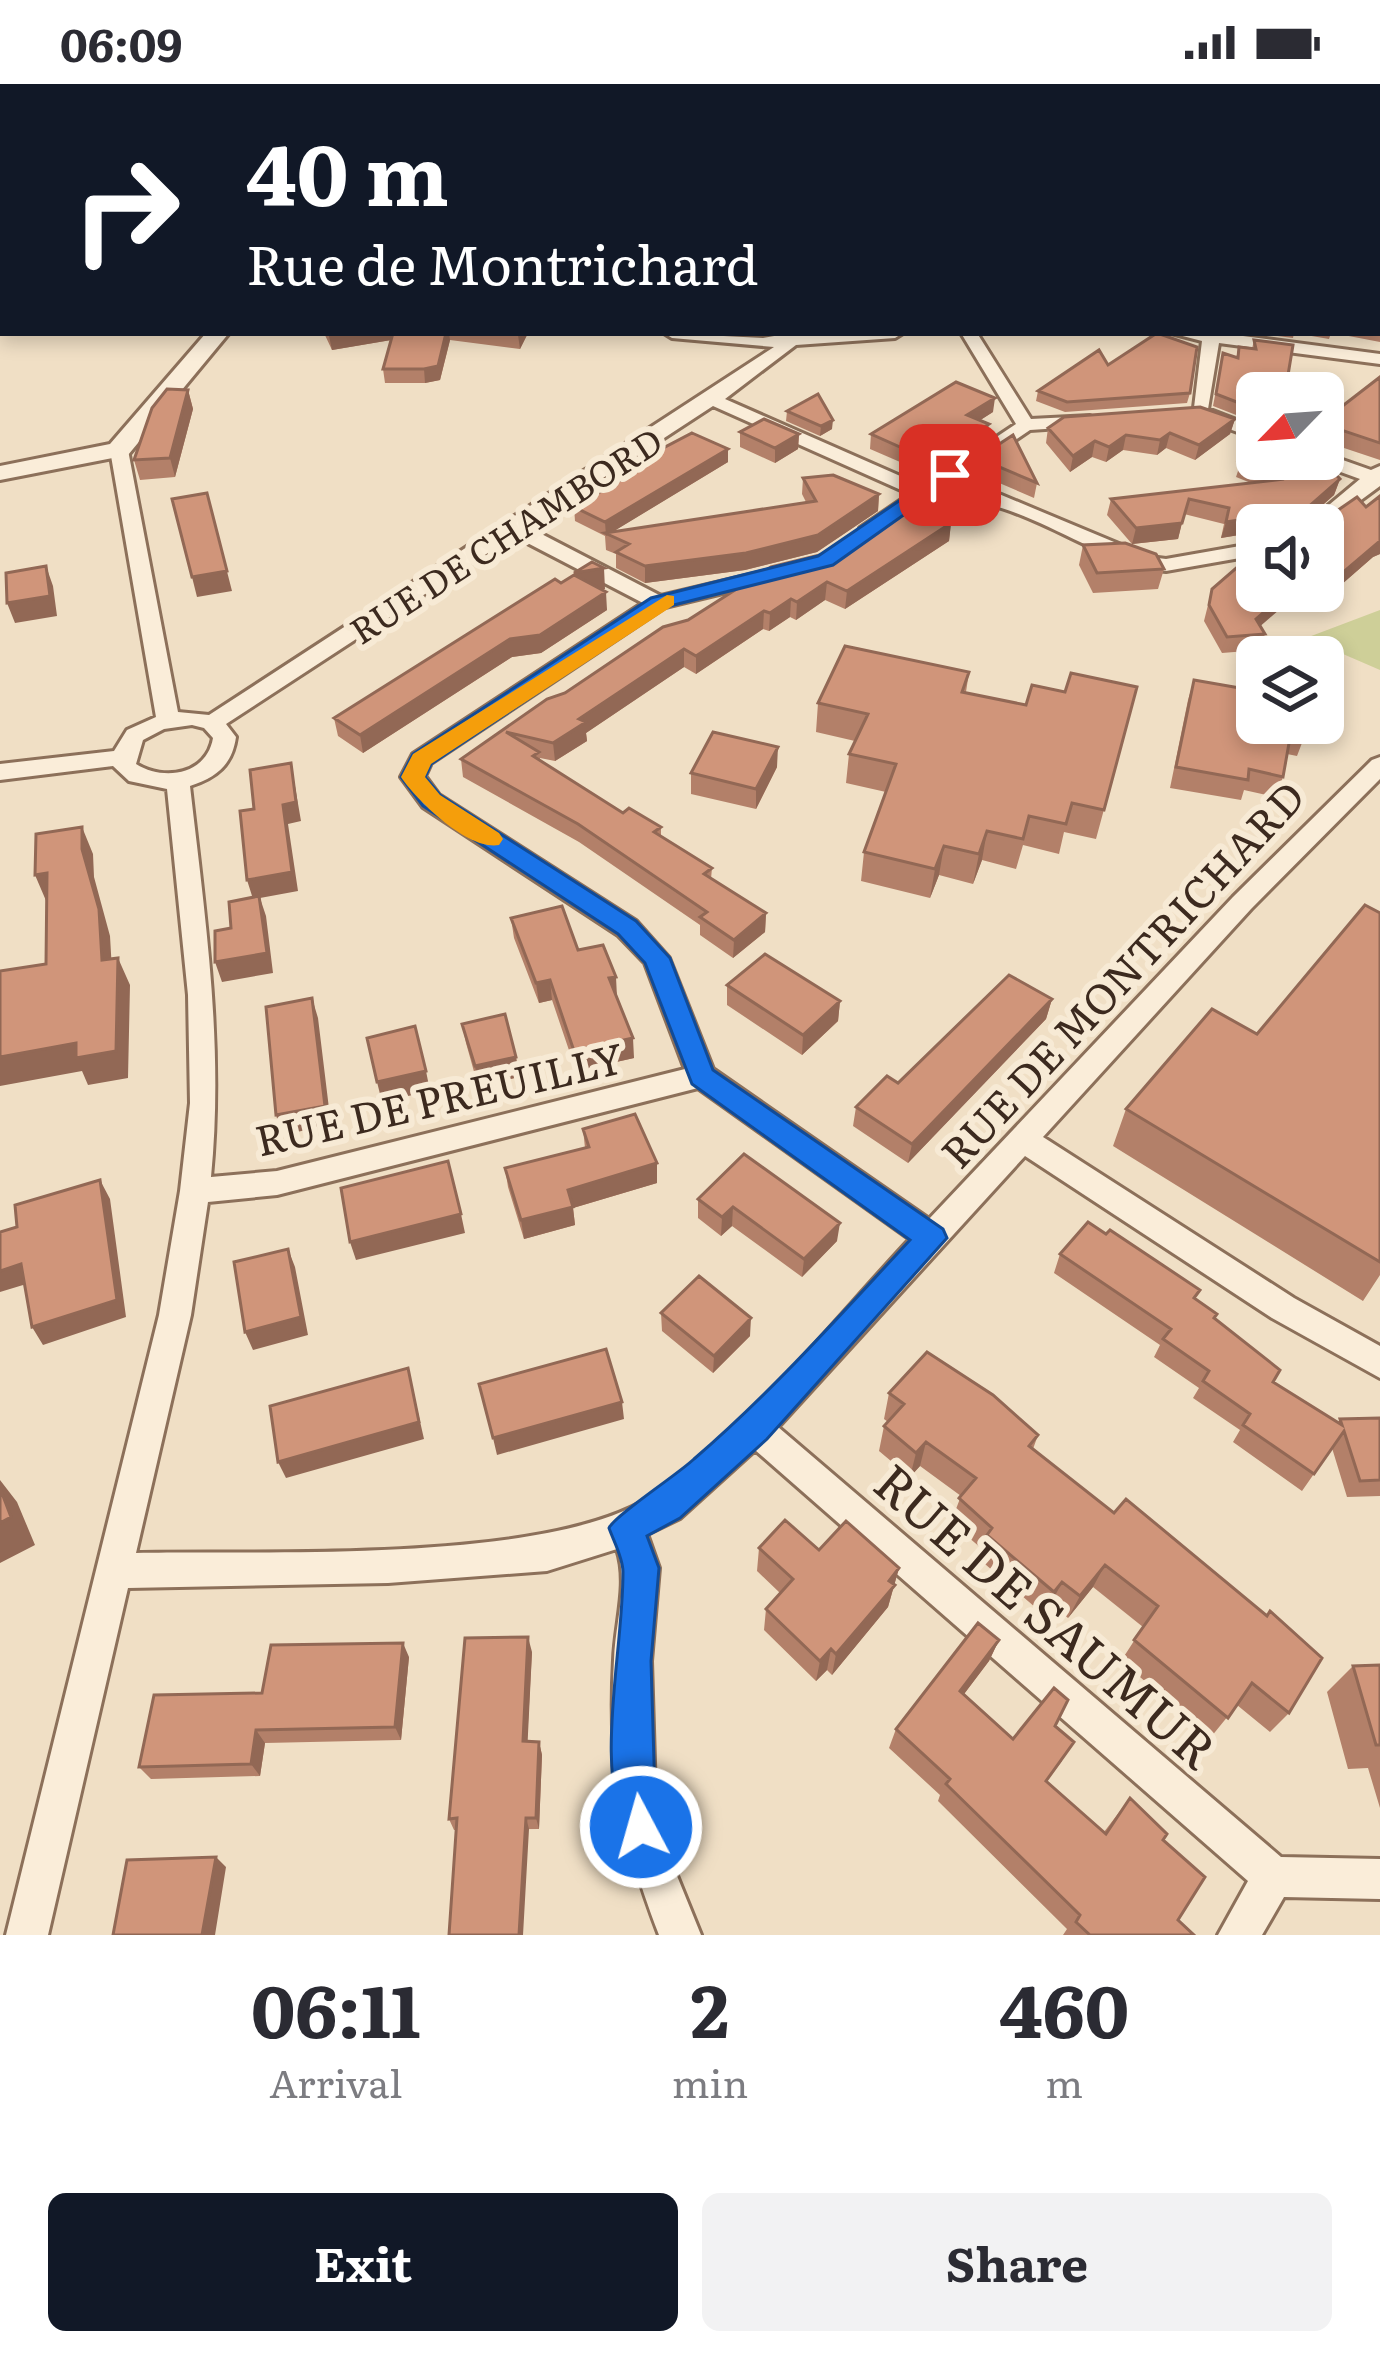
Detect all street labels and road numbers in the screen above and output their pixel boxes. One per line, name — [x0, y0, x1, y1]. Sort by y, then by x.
street label: RUE DE CHAMBORD — [338, 413, 672, 655]
street label: RUE DE MONTRICHARD — [925, 766, 1317, 1180]
street label: RUE DE PREUILLY — [249, 1024, 629, 1170]
street label: RUE DE SAUMUR — [860, 1443, 1236, 1785]

